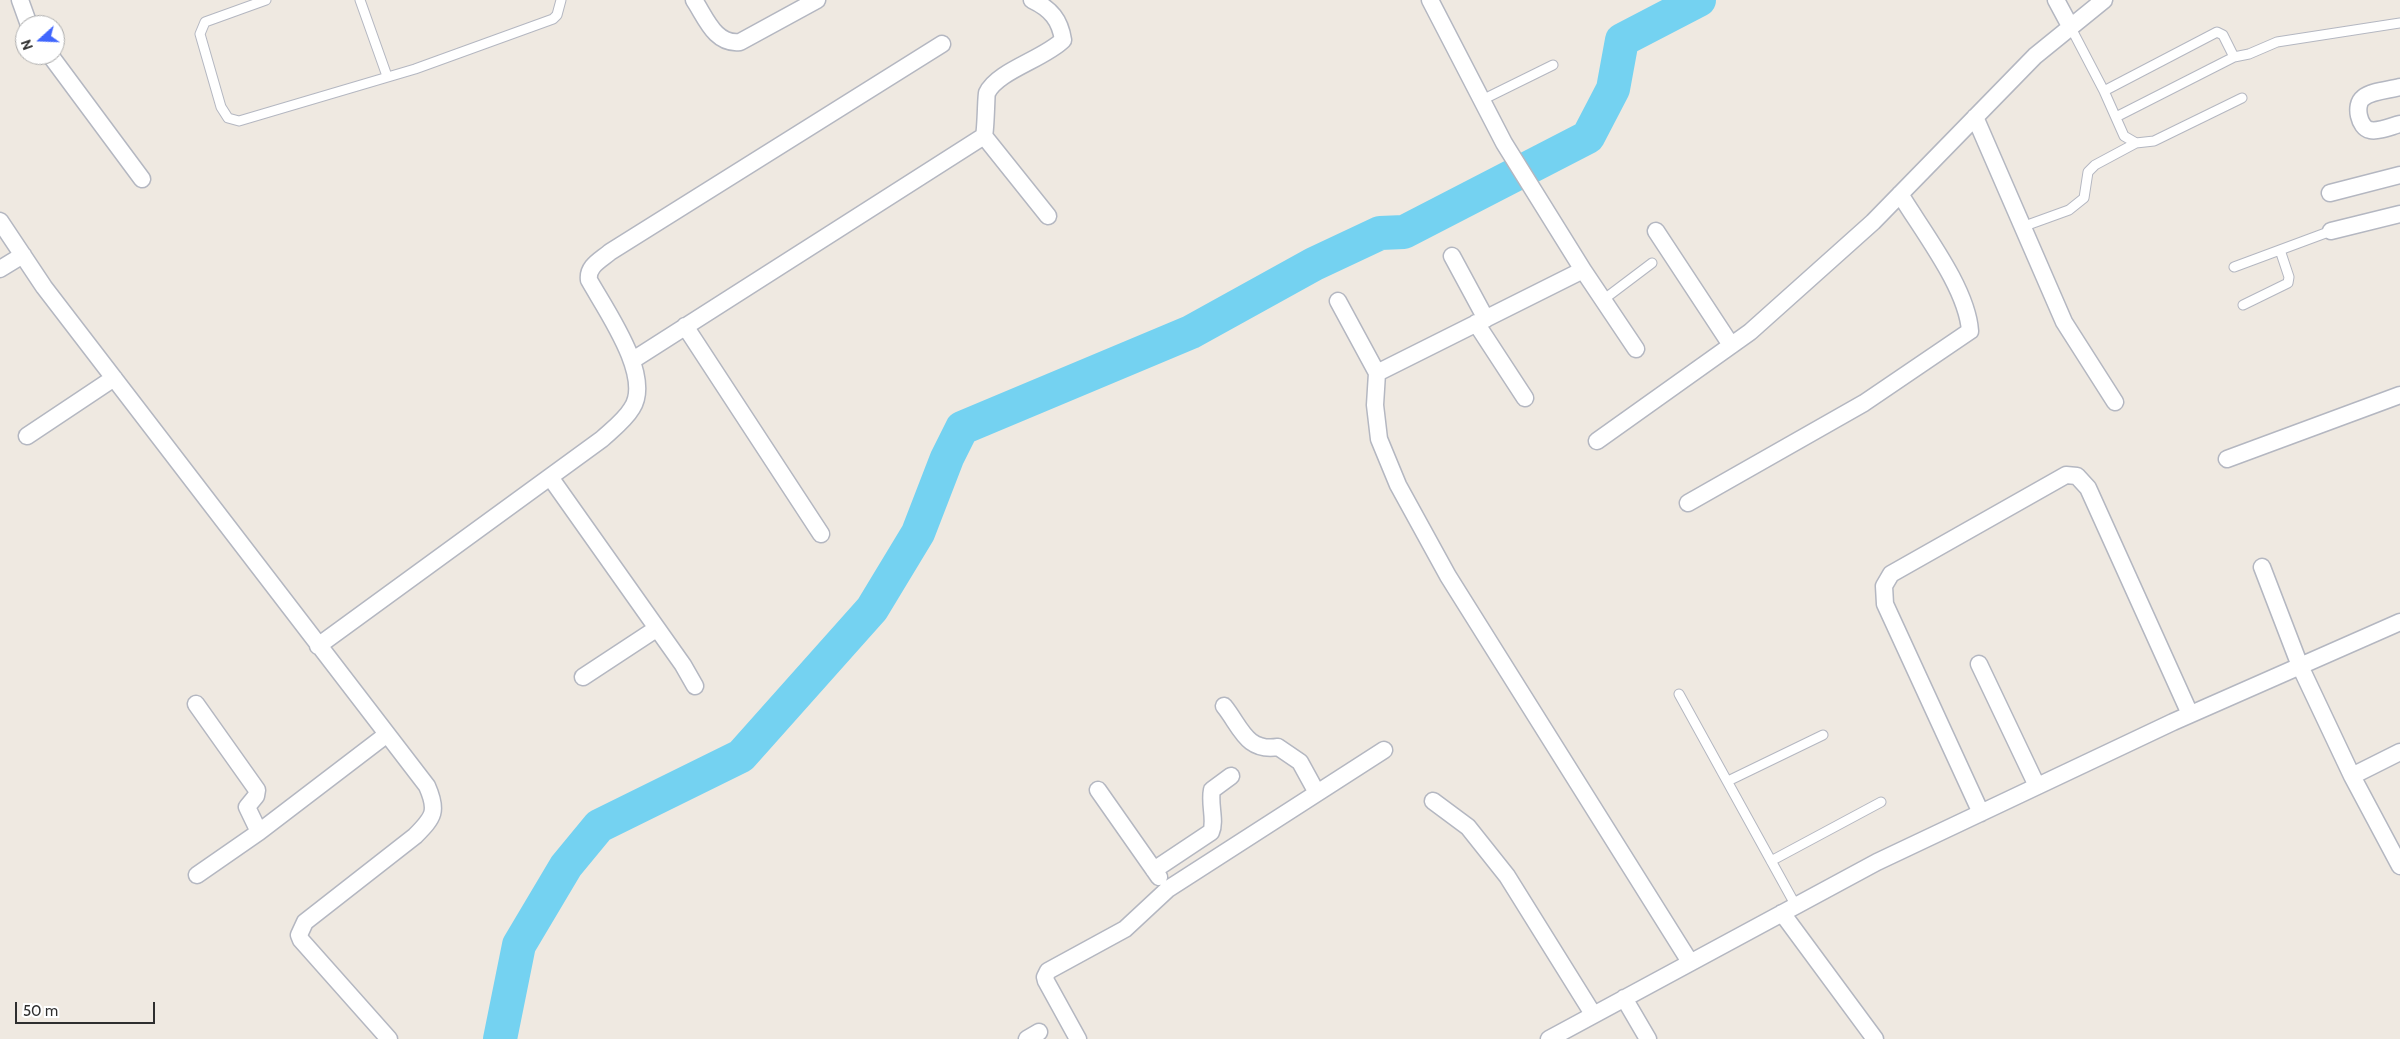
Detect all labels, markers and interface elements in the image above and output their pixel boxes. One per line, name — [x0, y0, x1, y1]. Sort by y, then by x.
north arrow — [15, 15, 65, 65]
text: N — [17, 37, 37, 53]
scale bar — [18, 992, 158, 1024]
text: 50 m — [23, 1002, 58, 1020]

